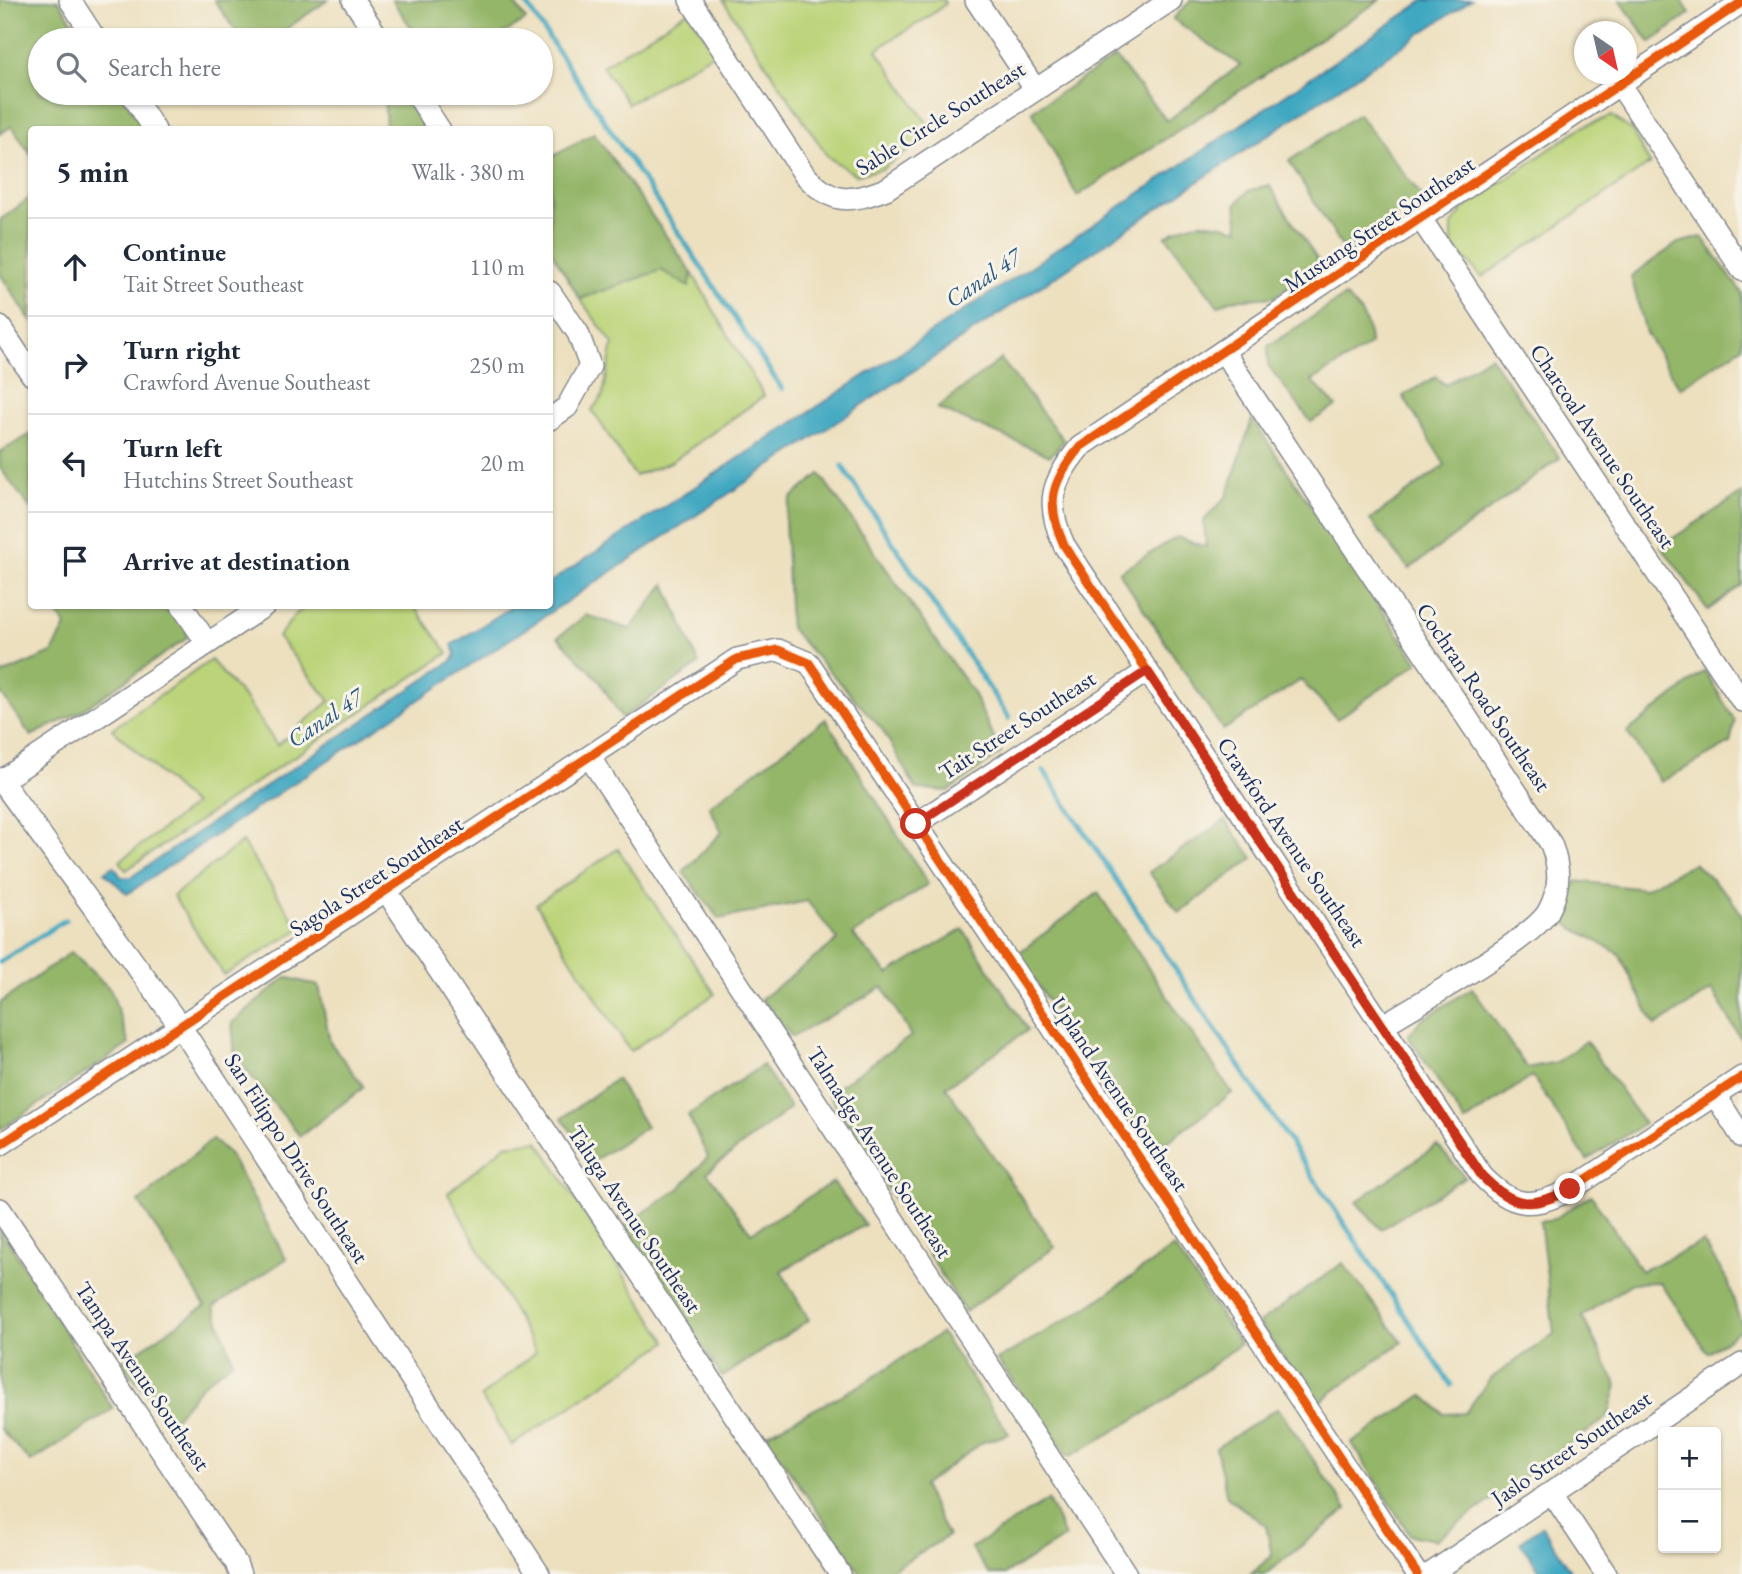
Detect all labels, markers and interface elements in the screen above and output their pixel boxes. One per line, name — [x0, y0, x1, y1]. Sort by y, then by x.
north arrow — [1574, 21, 1637, 84]
search box — [28, 28, 553, 105]
icon: search — [52, 48, 90, 86]
text: Search here — [108, 50, 221, 84]
street label: Sable Circle Southeast — [850, 53, 1031, 182]
street label: Mustang Street Southeast — [1278, 148, 1481, 299]
text: 5 min — [56, 152, 129, 191]
text: Walk · 380 m — [411, 157, 525, 187]
text: Continue — [123, 235, 226, 269]
water label: Canal 47 — [939, 239, 1030, 314]
icon: ahead — [56, 248, 94, 286]
text: 110 m — [469, 252, 525, 282]
text: Tait Street Southeast — [123, 269, 304, 299]
text: Turn right — [123, 333, 241, 367]
street label: Charcoal Avenue Southeast — [1523, 338, 1683, 555]
icon: right — [56, 346, 94, 384]
text: 250 m — [469, 350, 525, 380]
text: Crawford Avenue Southeast — [123, 367, 370, 397]
text: Turn left — [123, 431, 222, 465]
icon: left — [56, 444, 94, 482]
text: 20 m — [480, 448, 525, 478]
text: Hutchins Street Southeast — [123, 465, 353, 495]
icon: arrive — [56, 542, 94, 580]
text: Arrive at destination — [123, 544, 350, 578]
street label: Cochran Road Southeast — [1410, 597, 1559, 798]
street label: Tait Street Southeast — [933, 663, 1102, 787]
water label: Canal 47 — [281, 679, 372, 754]
street label: Crawford Avenue Southeast — [1210, 731, 1374, 953]
street label: Sagola Street Southeast — [283, 808, 469, 943]
route start — [900, 808, 931, 839]
street label: Upland Avenue Southeast — [1044, 991, 1197, 1198]
street label: Talmadge Avenue Southeast — [800, 1040, 960, 1264]
street label: San Filippo Drive Southeast — [218, 1047, 377, 1269]
street label: Taluga Avenue Southeast — [561, 1119, 709, 1319]
route end — [1554, 1173, 1585, 1204]
street label: Tampa Avenue Southeast — [68, 1276, 218, 1477]
street label: Jaslo Street Southeast — [1483, 1383, 1658, 1514]
map controls — [1658, 1427, 1721, 1553]
button: + — [1658, 1427, 1721, 1490]
button: − — [1658, 1490, 1721, 1553]

